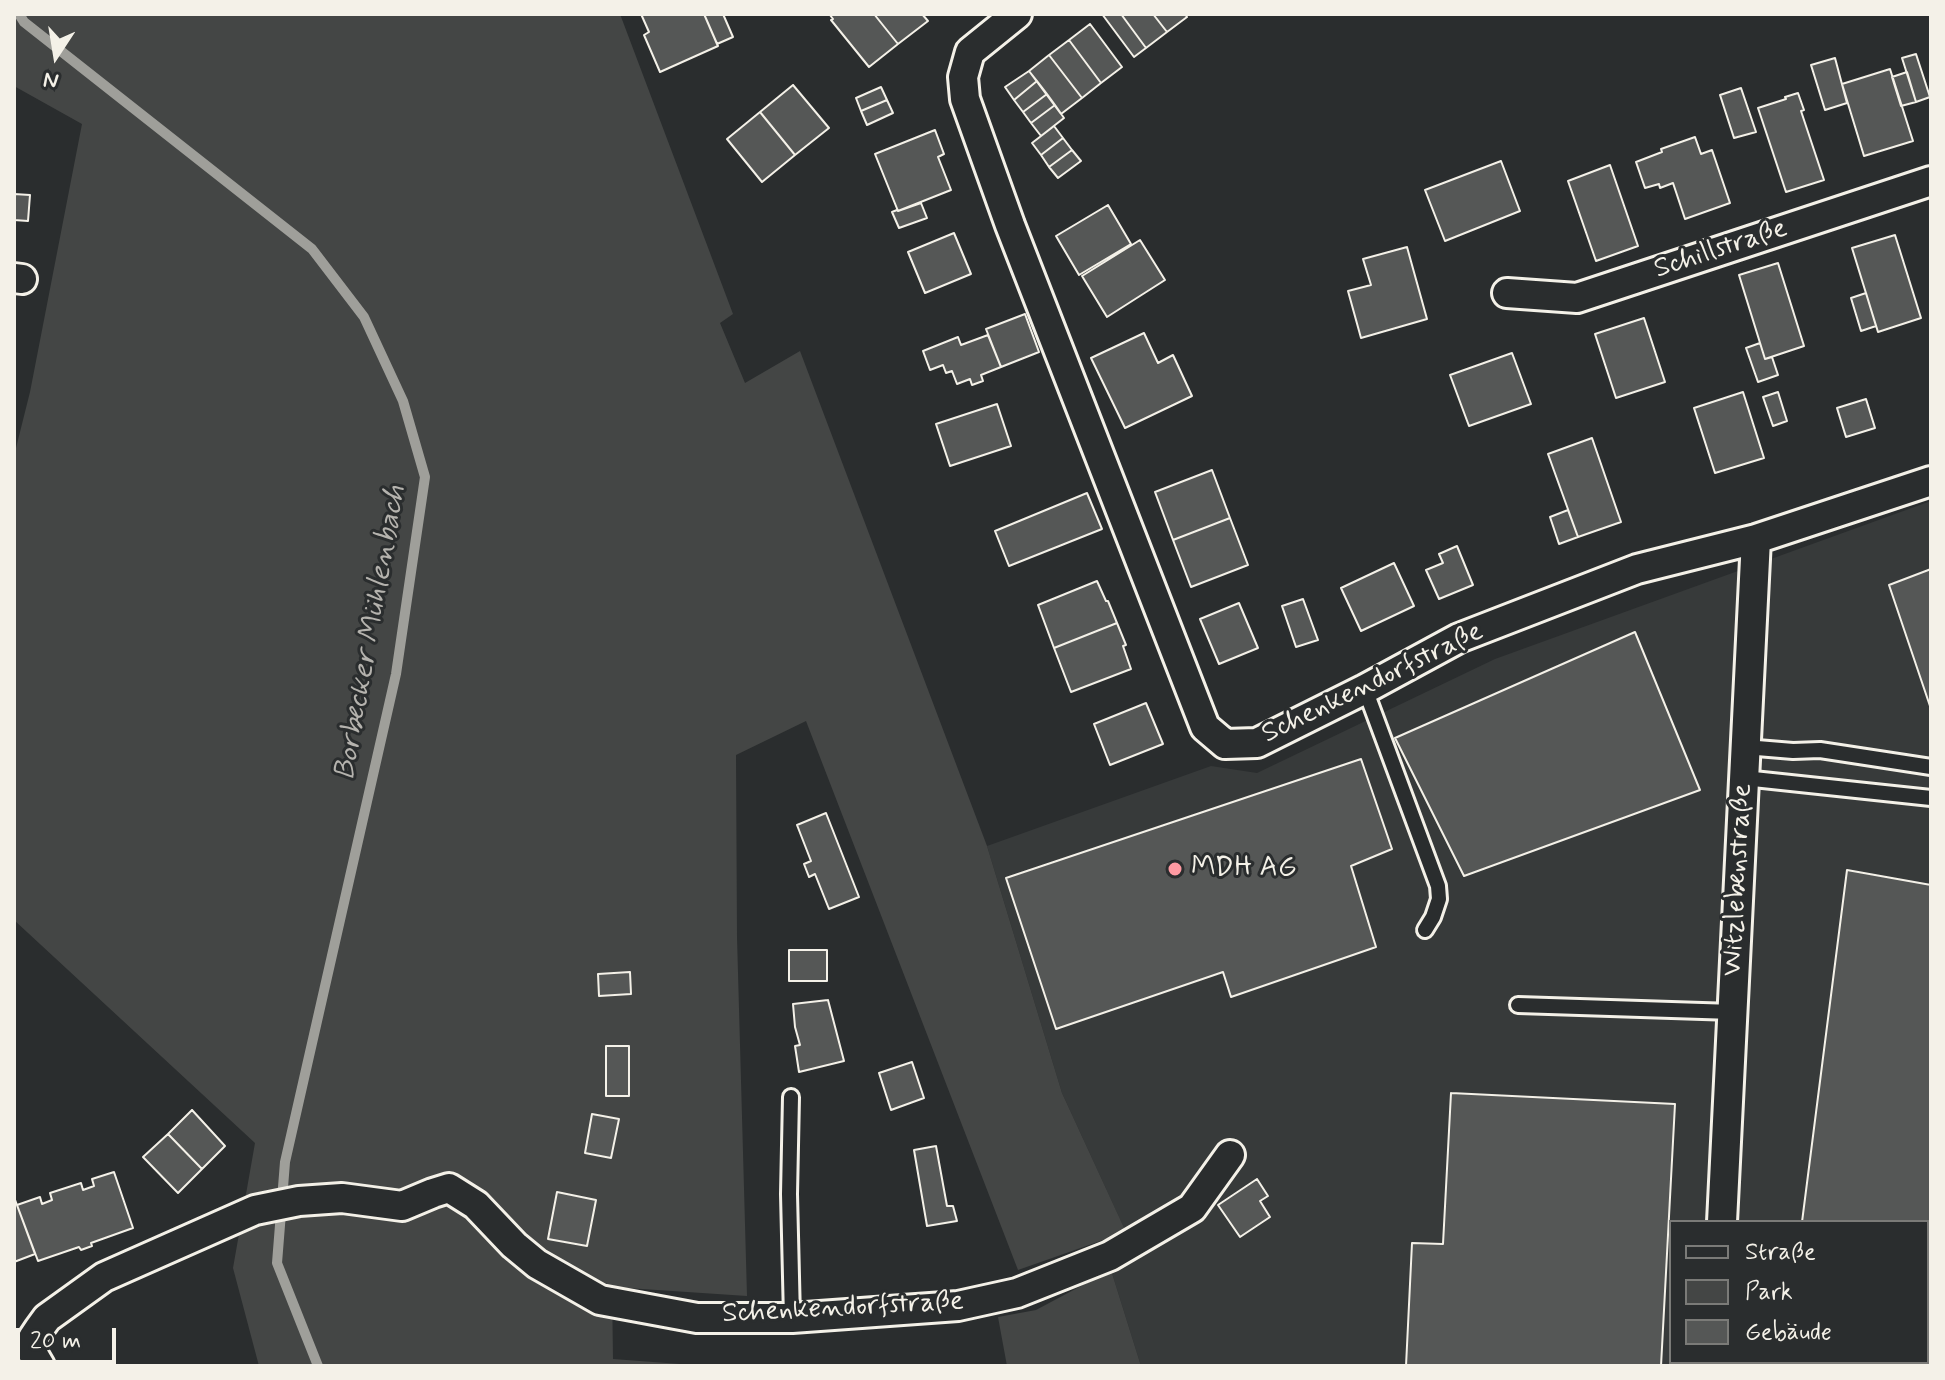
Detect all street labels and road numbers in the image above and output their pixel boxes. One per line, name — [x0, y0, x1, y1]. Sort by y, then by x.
street label: Schillstraße — [1650, 213, 1792, 287]
street label: Schenkendorfstraße — [1257, 616, 1489, 752]
street label: Witzlebenstraße — [1717, 783, 1761, 977]
street label: Schenkendorfstraße — [721, 1286, 965, 1332]

